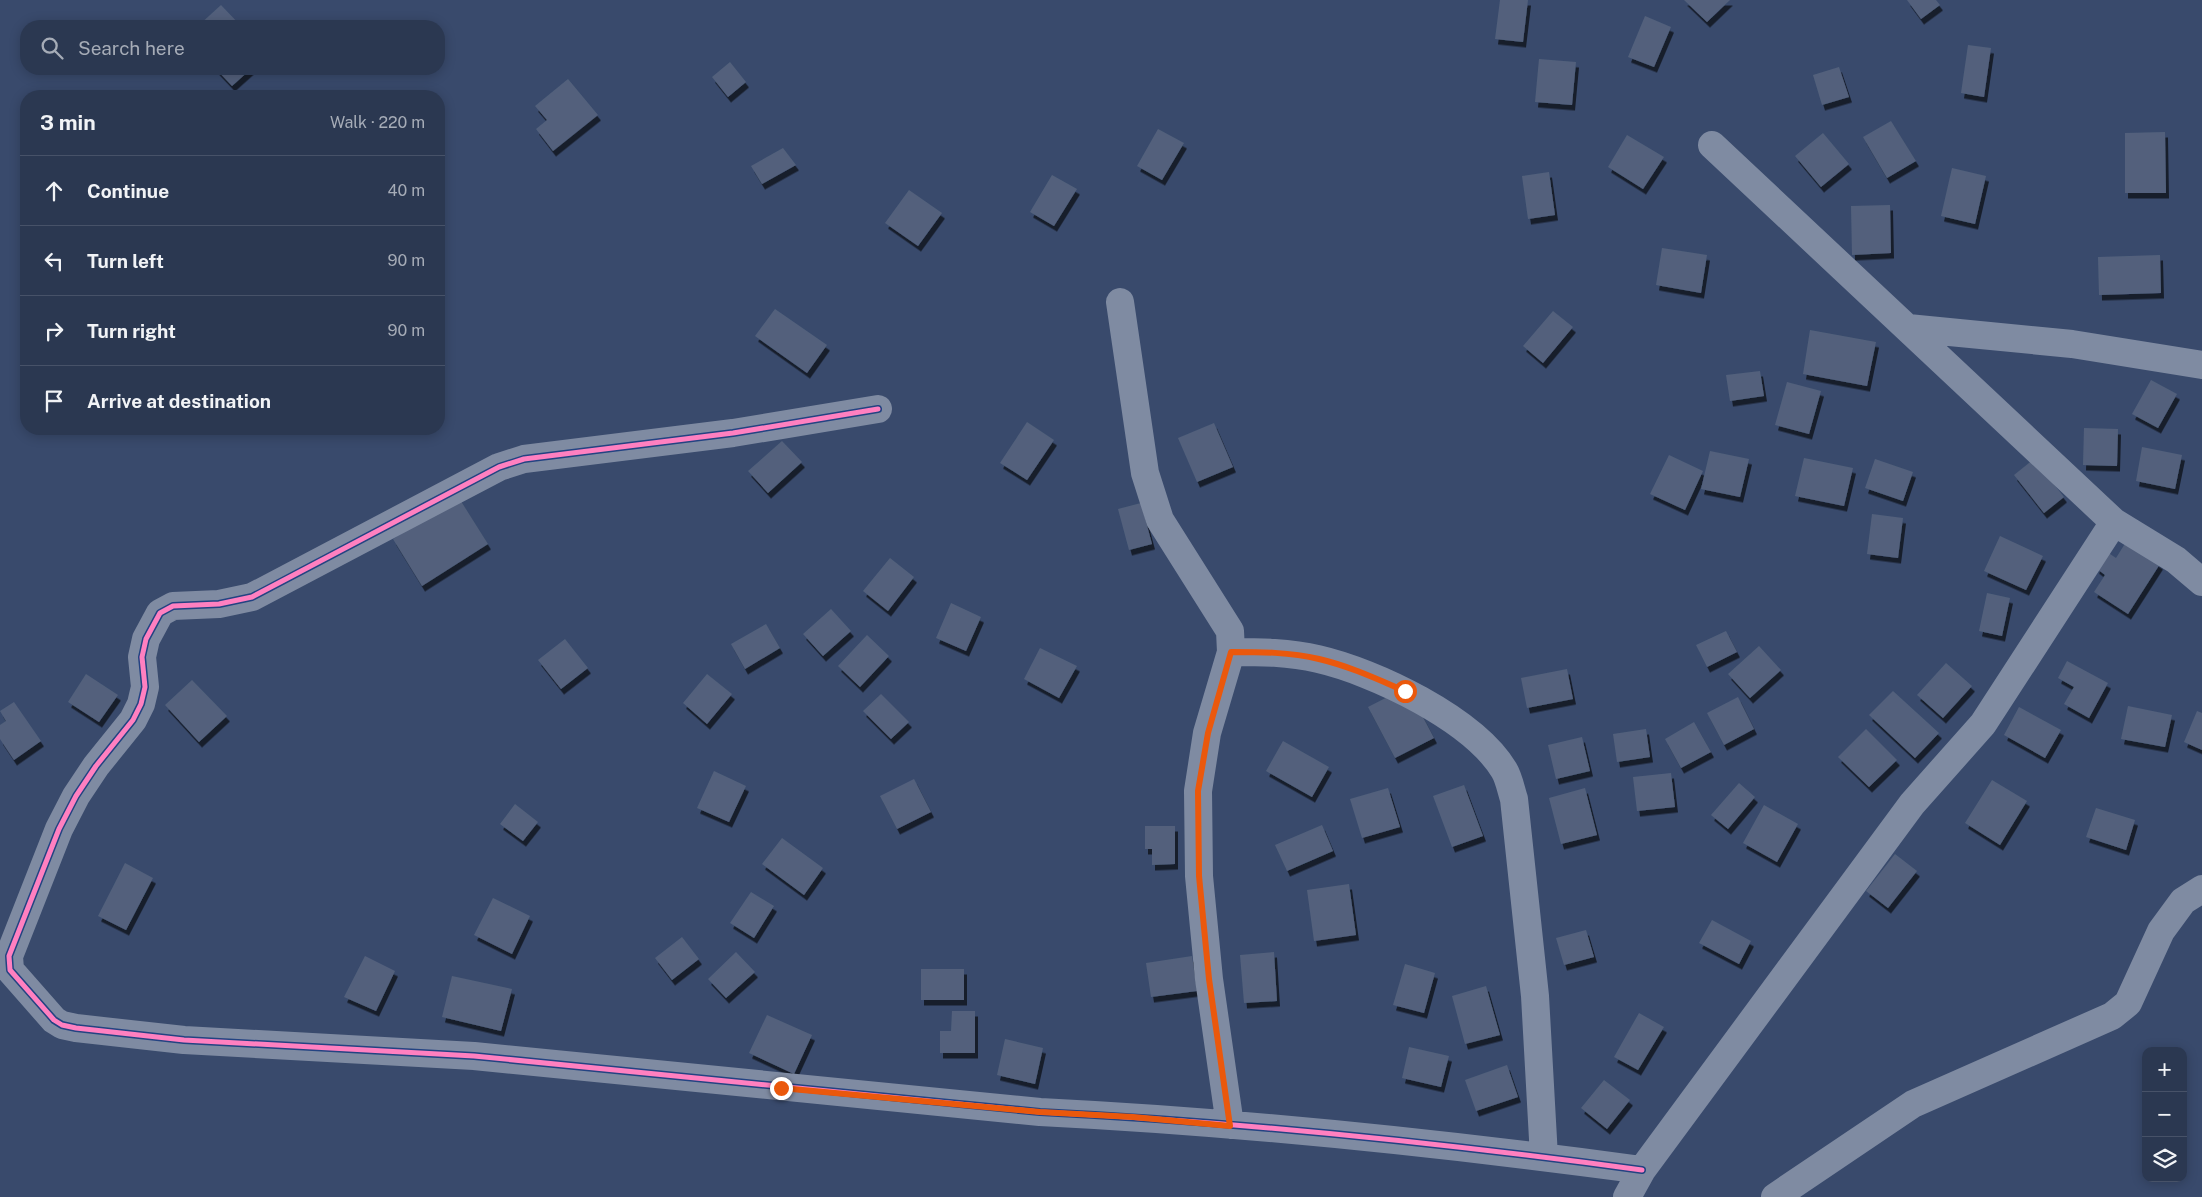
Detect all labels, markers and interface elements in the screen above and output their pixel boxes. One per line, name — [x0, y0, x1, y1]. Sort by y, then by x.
search box — [20, 20, 445, 75]
icon: search — [38, 34, 66, 62]
text: Search here — [78, 37, 185, 59]
text: 3 min — [40, 110, 96, 135]
text: Walk · 220 m — [330, 113, 425, 132]
icon: ahead — [40, 177, 68, 205]
text: Continue — [87, 180, 169, 202]
text: 40 m — [387, 181, 425, 200]
icon: left — [40, 247, 68, 275]
text: Turn left — [87, 250, 164, 272]
text: 90 m — [388, 251, 425, 270]
icon: right — [40, 317, 68, 345]
text: Turn right — [87, 320, 176, 342]
text: 90 m — [388, 321, 425, 340]
icon: arrive — [40, 387, 68, 415]
text: Arrive at destination — [87, 390, 271, 412]
route start — [1394, 680, 1417, 703]
map controls — [2142, 1047, 2187, 1182]
button: + — [2142, 1047, 2187, 1092]
route end — [770, 1077, 793, 1100]
button: − — [2142, 1092, 2187, 1137]
button: layers — [2142, 1137, 2187, 1182]

